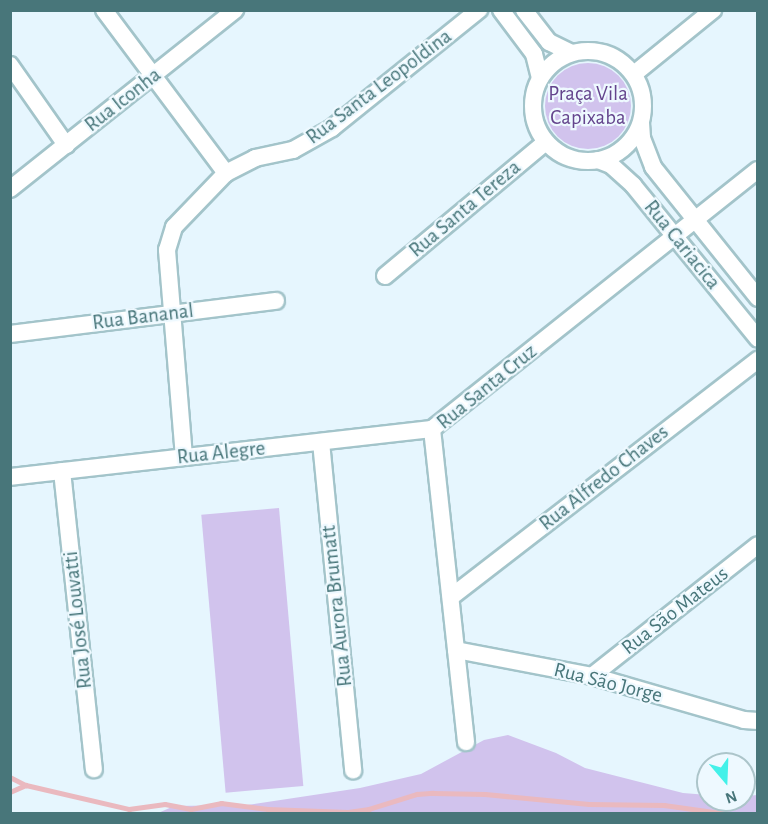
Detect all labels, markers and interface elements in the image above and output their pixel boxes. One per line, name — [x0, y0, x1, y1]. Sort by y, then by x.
street label: Rua Santa Leopoldina — [301, 24, 457, 150]
street label: Rua Iconha — [80, 62, 166, 138]
park label: Praça Vila Capixaba — [548, 81, 628, 131]
street label: Rua Santa Tereza — [404, 155, 526, 263]
street label: Rua Cariacica — [638, 195, 726, 295]
street label: Rua Bananal — [91, 298, 195, 336]
street label: Rua Santa Cruz — [432, 339, 542, 435]
street label: Rua Alfredo Chaves — [534, 420, 674, 536]
street label: Rua Alegre — [176, 436, 266, 470]
street label: Rua Aurora Brumatt — [316, 524, 358, 688]
street label: Rua José Louvatti — [58, 550, 98, 690]
street label: Rua São Mateus — [617, 561, 733, 661]
street label: Rua São Jorge — [551, 657, 665, 709]
north arrow — [696, 752, 756, 812]
text: N — [723, 788, 739, 807]

